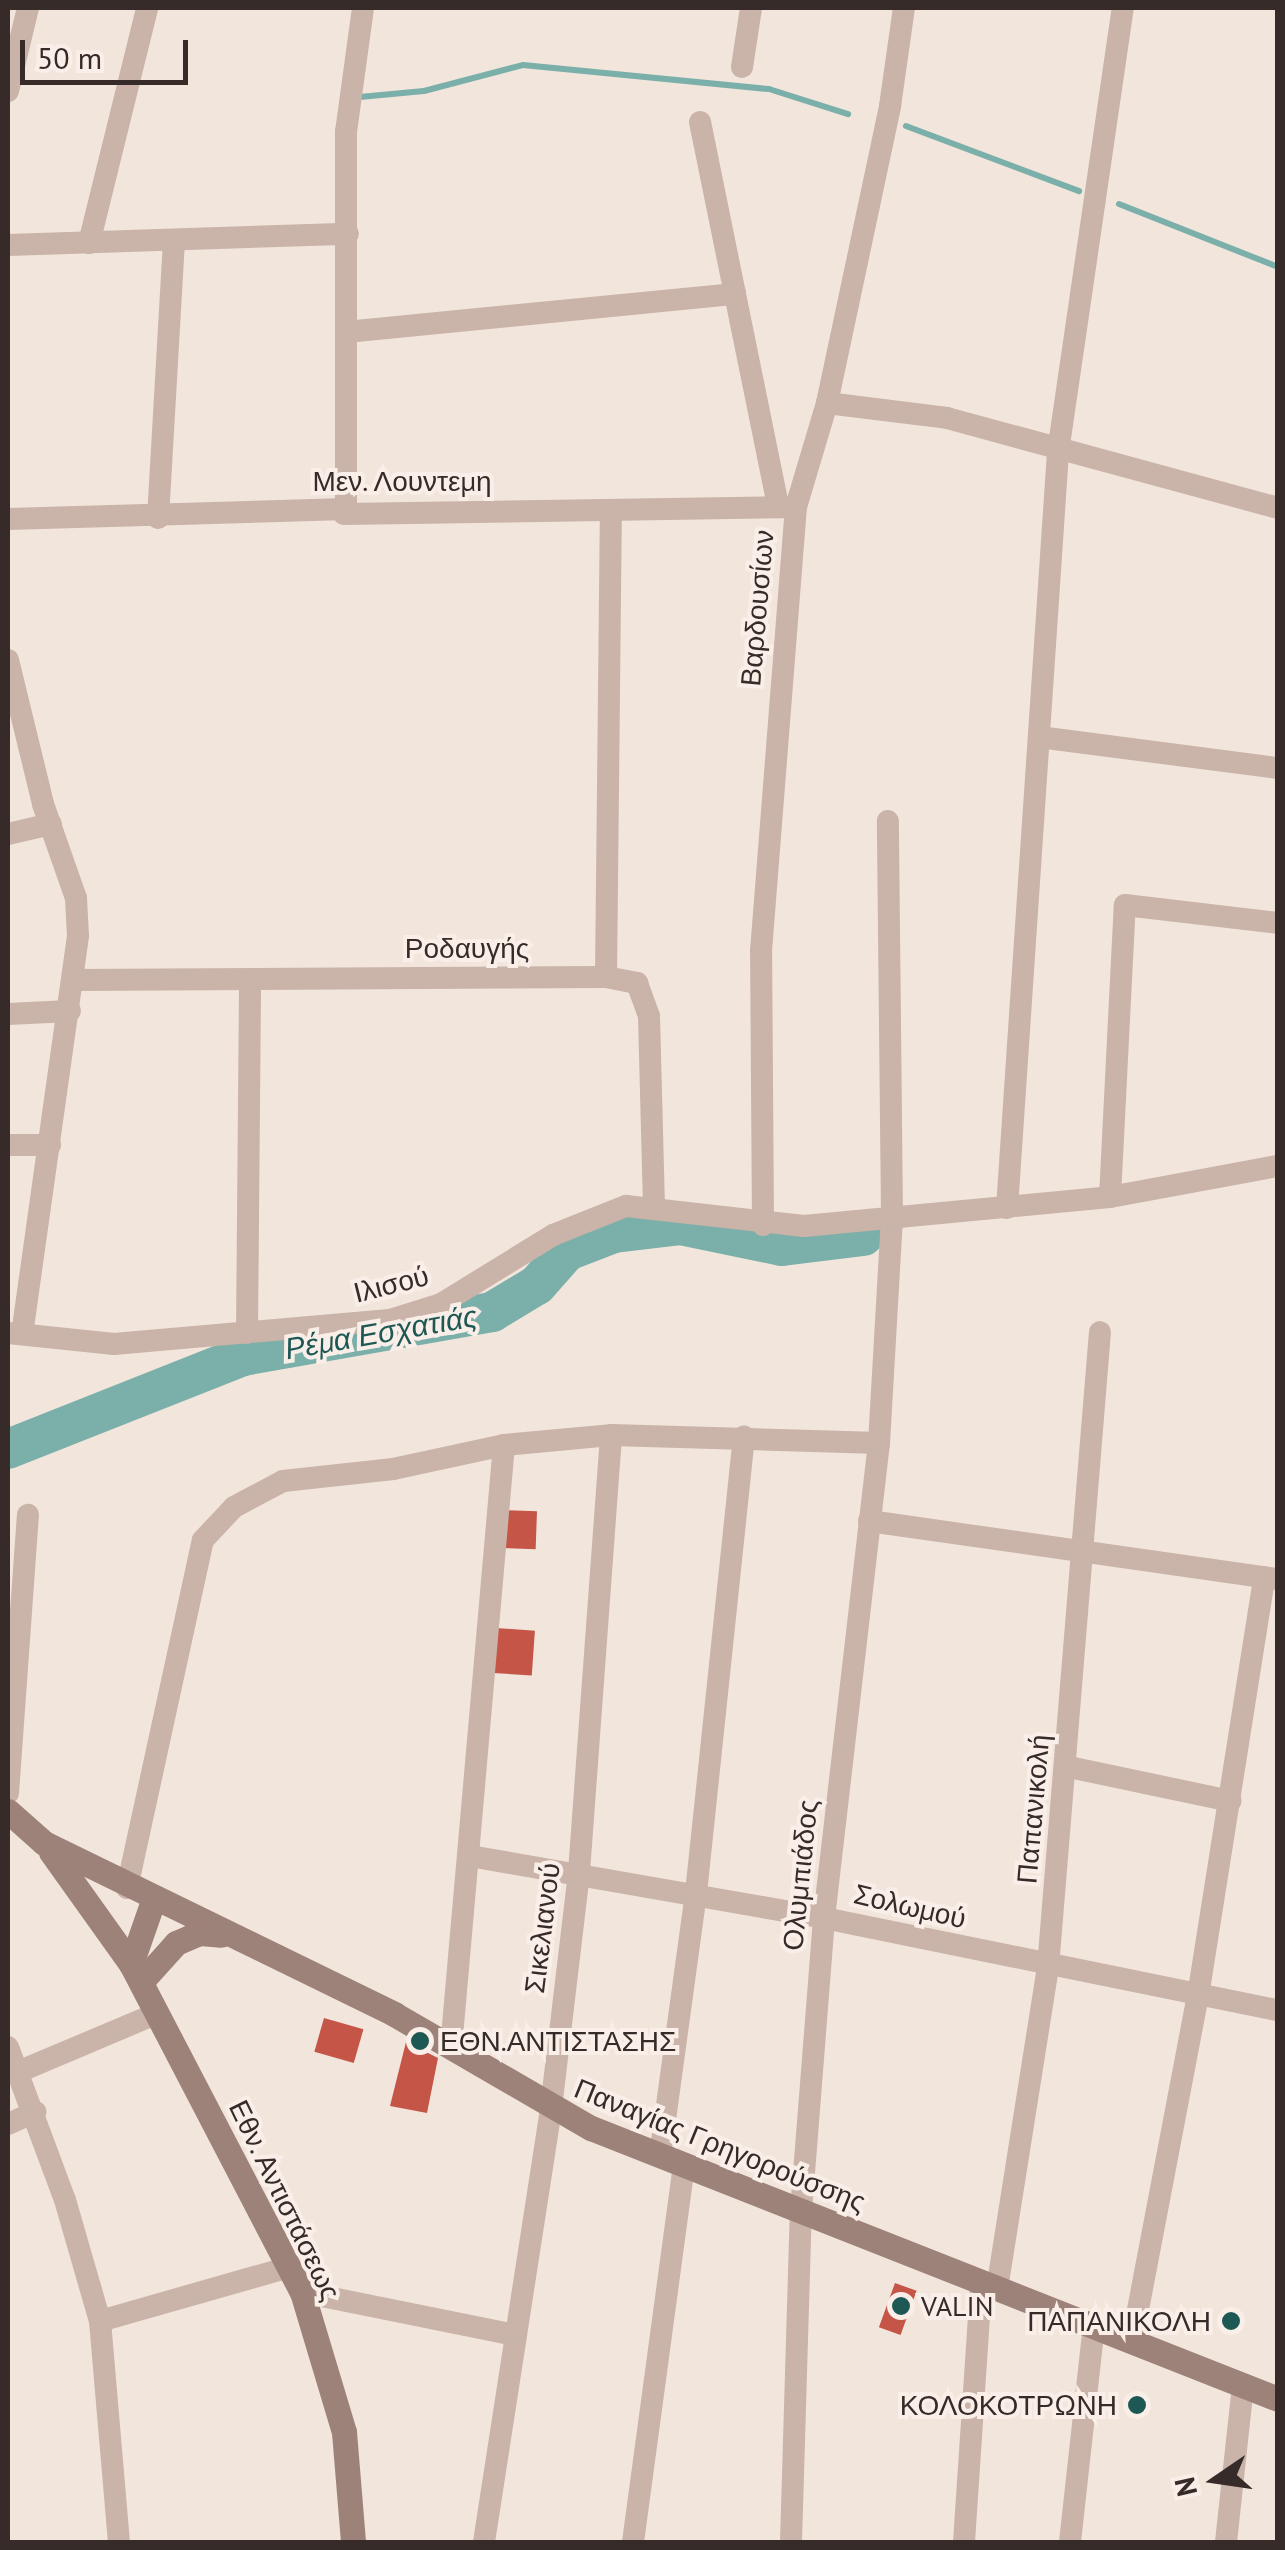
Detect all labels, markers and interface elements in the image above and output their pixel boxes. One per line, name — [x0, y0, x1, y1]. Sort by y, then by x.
scale bar — [25, 20, 192, 82]
text: 50 m — [37, 38, 102, 77]
street label: Μεν. Λουντεμη — [311, 464, 493, 498]
street label: Βαρδουσίων — [733, 529, 781, 687]
street label: Ροδαυγής — [405, 931, 529, 965]
street label: Ιλισού — [350, 1258, 432, 1310]
water label: Ρέμα Εσχατιάς — [282, 1297, 480, 1367]
street label: Παπανικολή — [1010, 1733, 1056, 1885]
street label: Ολυμπιάδος — [775, 1798, 825, 1952]
street label: Σικελιανού — [517, 1861, 567, 1995]
street label: Σολωμού — [851, 1877, 969, 1935]
place label: ΕΘΝ.ΑΝΤΙΣΤΑΣΗΣ — [440, 2024, 676, 2058]
marker: ΕΘΝ.ΑΝΤΙΣΤΑΣΗΣ — [409, 2030, 431, 2052]
street label: Παναγίας Γρηγορούσσης — [570, 2071, 870, 2219]
street label: Εθν. Αντιστάσεως — [222, 2094, 348, 2306]
place label: VALIN — [921, 2289, 993, 2323]
marker: VALIN — [890, 2295, 912, 2317]
place label: ΠΑΠΑΝΙΚΟΛΗ — [1027, 2304, 1211, 2338]
marker: ΠΑΠΑΝΙΚΟΛΗ — [1220, 2310, 1242, 2332]
place label: ΚΟΛΟΚΟΤΡΩΝΗ — [900, 2388, 1117, 2422]
marker: ΚΟΛΟΚΟΤΡΩΝΗ — [1126, 2394, 1148, 2416]
north arrow — [1165, 2430, 1265, 2530]
text: N — [1165, 2474, 1205, 2500]

